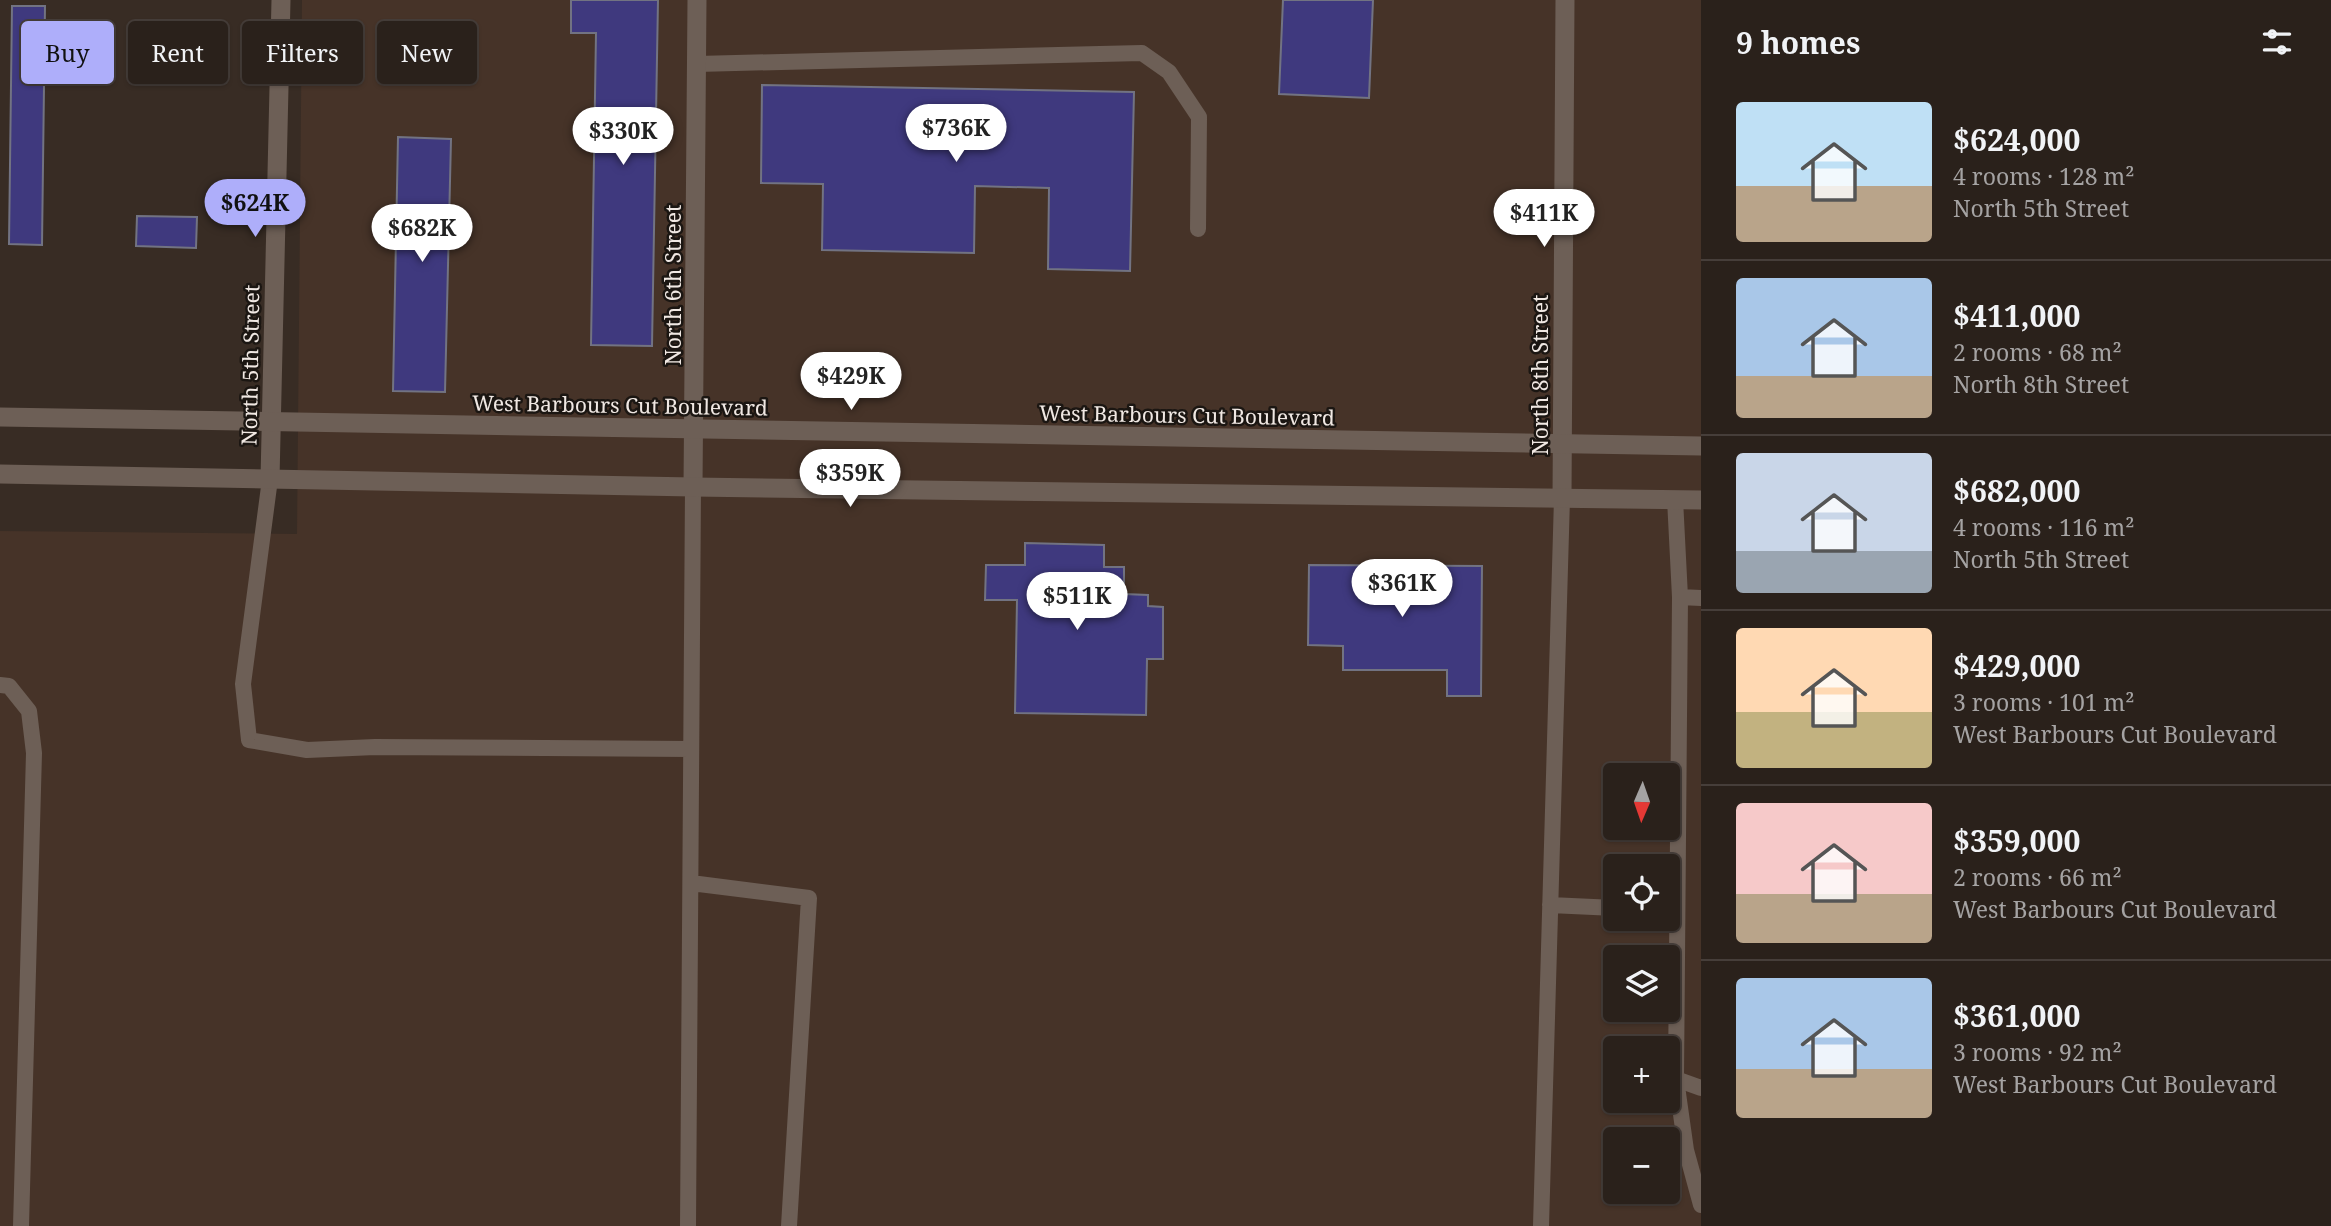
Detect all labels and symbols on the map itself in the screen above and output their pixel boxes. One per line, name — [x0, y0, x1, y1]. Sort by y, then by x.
pin: $736K — [907, 104, 1005, 164]
pin: $330K — [574, 108, 672, 167]
pin: $624K — [206, 180, 304, 239]
pin: $411K — [1495, 190, 1593, 249]
pin: $682K — [373, 204, 471, 264]
street label: North 6th Street — [659, 205, 687, 365]
street label: North 5th Street — [235, 284, 265, 446]
street label: North 8th Street — [1526, 295, 1554, 455]
pin: $429K — [802, 352, 900, 412]
street label: West Barbours Cut Boulevard — [472, 388, 768, 422]
street label: West Barbours Cut Boulevard — [1039, 398, 1335, 432]
pin: $359K — [801, 449, 899, 509]
pin: $361K — [1353, 560, 1451, 619]
pin: $511K — [1028, 572, 1126, 632]
north arrow — [1603, 763, 1680, 840]

